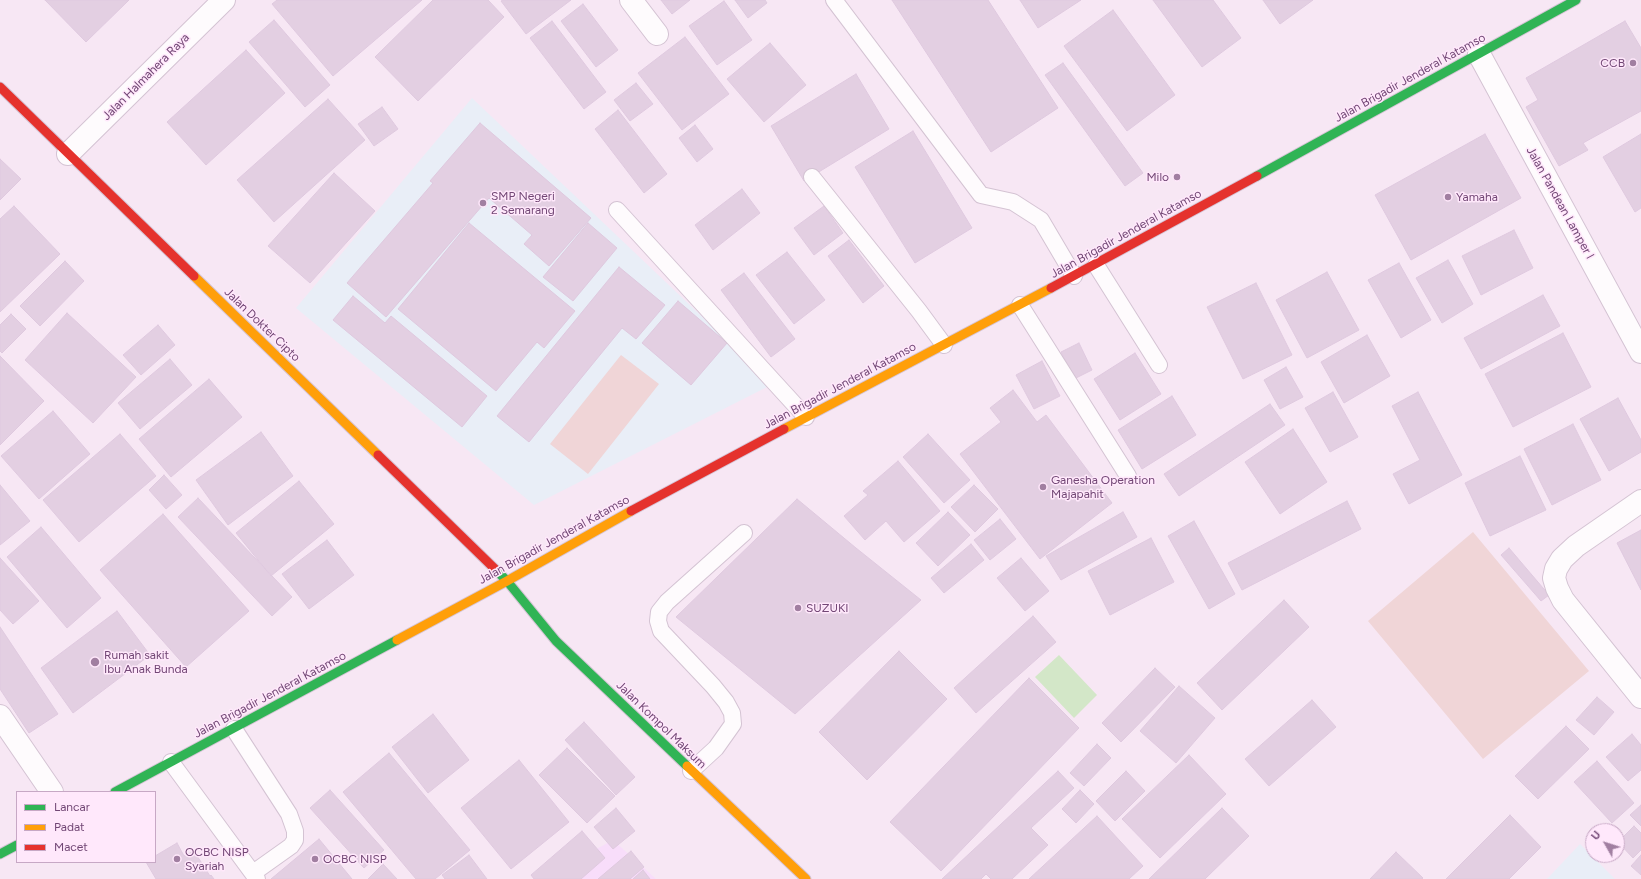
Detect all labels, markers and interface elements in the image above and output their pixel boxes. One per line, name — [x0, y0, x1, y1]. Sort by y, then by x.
street label: Jalan Brigadir Jenderal Katamso — [1332, 30, 1488, 126]
street label: Jalan Halmahera Raya — [100, 31, 192, 123]
place label: CCB — [1600, 56, 1625, 70]
marker: CCB — [1628, 58, 1638, 68]
street label: Jalan Pandean Lamper I — [1523, 144, 1597, 262]
place label: Milo — [1146, 170, 1169, 184]
marker: Milo — [1172, 172, 1182, 182]
street label: Jalan Brigadir Jenderal Katamso — [1048, 186, 1204, 282]
place label: SMP Negeri 2 Semarang — [491, 189, 555, 217]
place label: Yamaha — [1456, 190, 1498, 204]
marker: Yamaha — [1443, 192, 1453, 202]
marker: SMP Negeri 2 Semarang — [478, 198, 488, 208]
street label: Jalan Dokter Cipto — [221, 285, 303, 365]
street label: Jalan Brigadir Jenderal Katamso — [761, 340, 919, 432]
place label: Ganesha Operation Majapahit — [1051, 473, 1155, 501]
marker: Ganesha Operation Majapahit — [1038, 482, 1048, 492]
street label: Jalan Brigadir Jenderal Katamso — [476, 492, 632, 588]
place label: SUZUKI — [806, 601, 849, 615]
marker: SUZUKI — [793, 603, 803, 613]
place label: Rumah sakit Ibu Anak Bunda — [104, 648, 188, 676]
street label: Jalan Brigadir Jenderal Katamso — [191, 649, 349, 741]
marker: Rumah sakit Ibu Anak Bunda — [89, 656, 101, 668]
street label: Jalan Kompol Maksum — [613, 678, 709, 772]
legend — [16, 791, 156, 863]
text: Lancar — [54, 800, 90, 814]
text: Padat — [54, 820, 85, 834]
north arrow — [1585, 823, 1625, 863]
text: U — [1589, 829, 1604, 843]
text: Macet — [54, 840, 88, 854]
place label: OCBC NISP Syariah — [185, 845, 249, 873]
place label: OCBC NISP — [323, 852, 387, 866]
marker: OCBC NISP Syariah — [172, 854, 182, 864]
marker: OCBC NISP — [310, 854, 320, 864]

